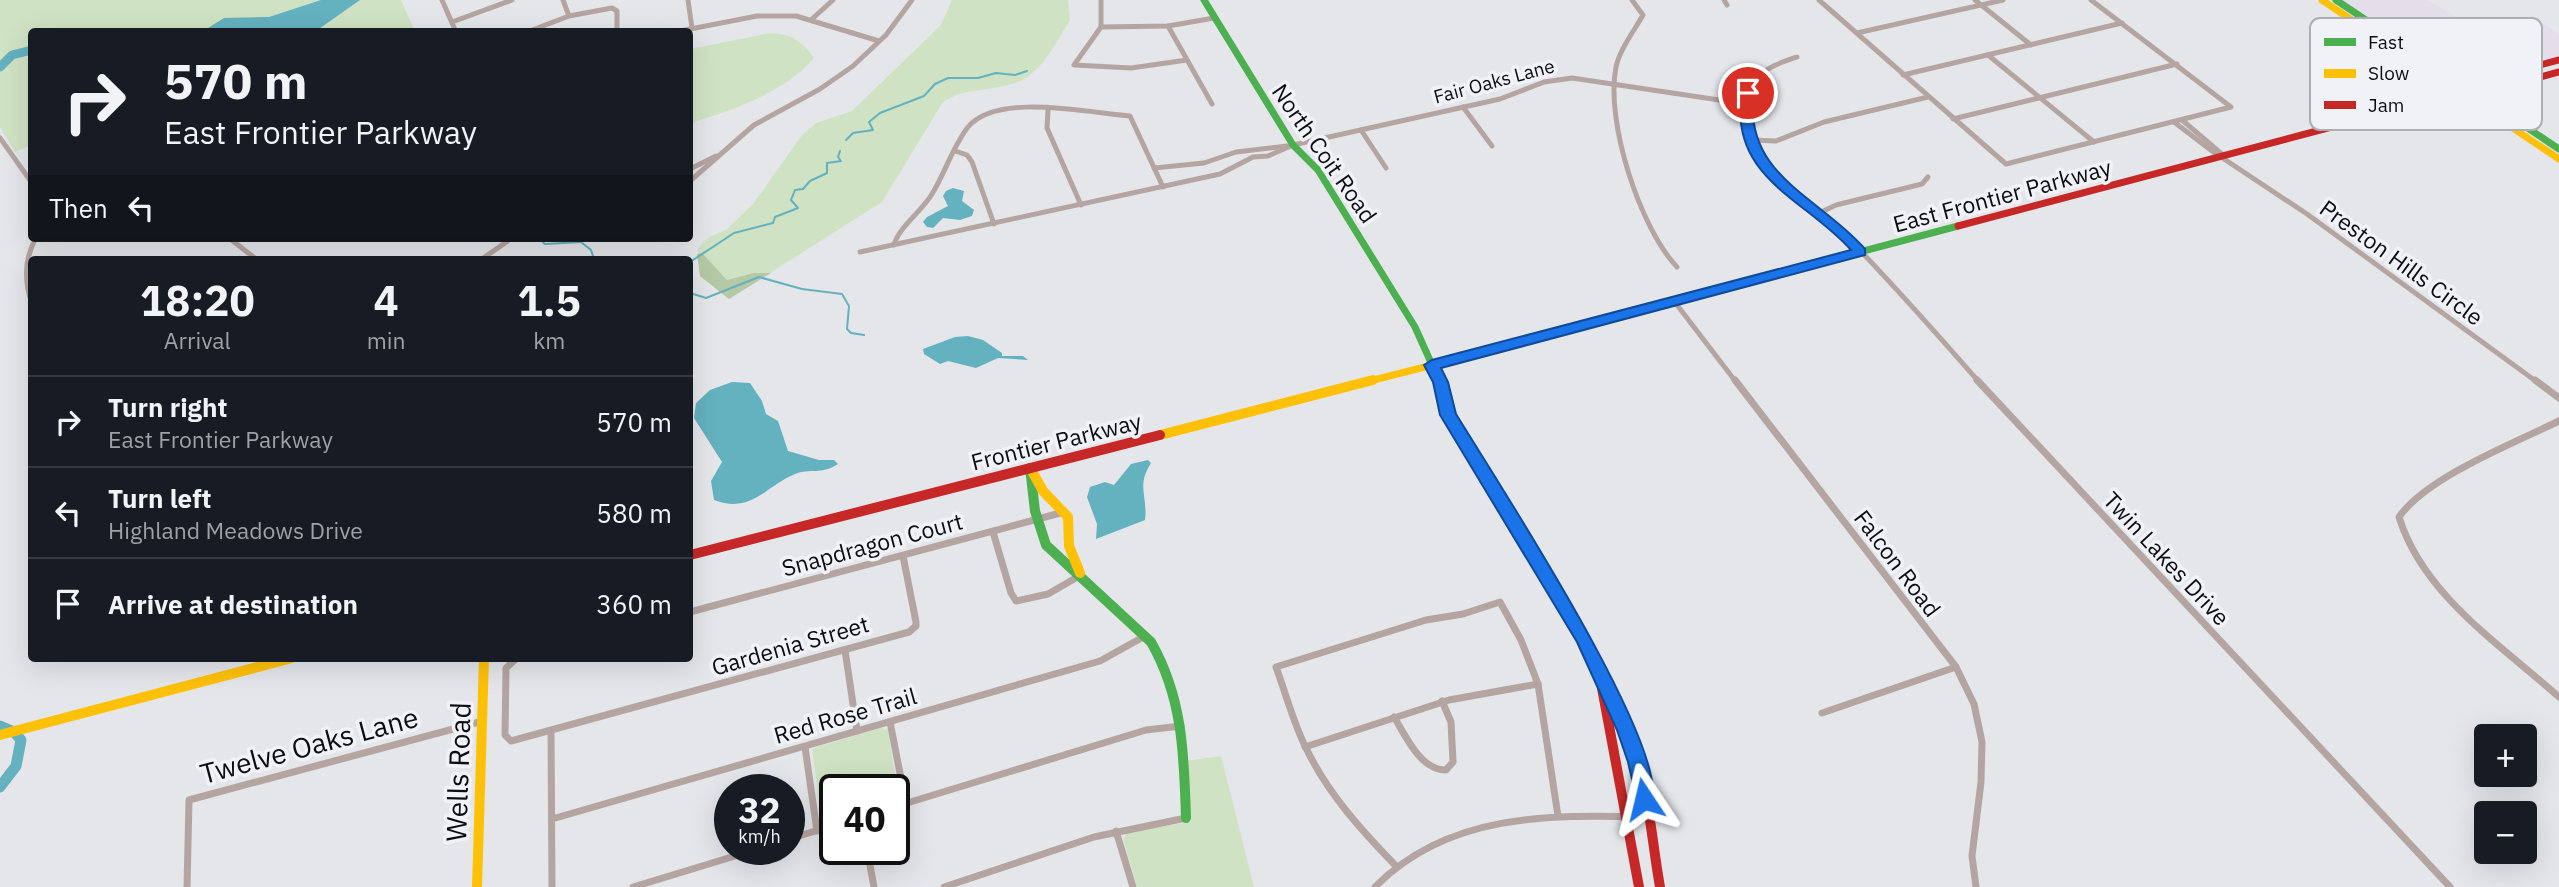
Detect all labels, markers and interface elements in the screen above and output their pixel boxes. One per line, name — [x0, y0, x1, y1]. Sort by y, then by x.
legend — [2310, 18, 2542, 130]
text: Fast — [2368, 30, 2404, 54]
text: 570 m — [164, 49, 308, 112]
street label: Fair Oaks Lane — [1431, 53, 1557, 109]
icon: right — [49, 56, 140, 147]
text: Slow — [2368, 61, 2409, 85]
pin — [1718, 63, 1778, 123]
icon: arrive — [1729, 74, 1767, 112]
street label: North Coit Road — [1266, 77, 1384, 229]
text: Jam — [2368, 93, 2404, 117]
text: East Frontier Parkway — [164, 111, 477, 153]
street label: East Frontier Parkway — [1890, 151, 2115, 239]
icon: left — [122, 189, 160, 227]
text: Then — [49, 191, 108, 225]
street label: Preston Hills Circle — [2314, 193, 2490, 331]
text: 18:20 — [140, 273, 255, 328]
text: 4 — [374, 273, 399, 328]
text: 1.5 — [518, 273, 581, 328]
text: Arrival — [164, 325, 231, 355]
text: min — [367, 325, 406, 355]
text: km — [533, 325, 565, 355]
text: Turn right — [108, 390, 227, 424]
icon: right — [49, 403, 87, 441]
text: 570 m — [596, 405, 672, 439]
street label: Frontier Parkway — [968, 405, 1145, 477]
text: East Frontier Parkway — [108, 424, 333, 454]
text: Turn left — [108, 481, 211, 515]
street label: Twin Lakes Drive — [2097, 485, 2237, 631]
icon: left — [49, 494, 87, 532]
text: 580 m — [596, 496, 672, 530]
street label: Falcon Road — [1848, 504, 1948, 622]
street label: Snapdragon Court — [778, 505, 966, 583]
text: Highland Meadows Drive — [108, 515, 363, 545]
icon: arrive — [49, 585, 87, 623]
text: Arrive at destination — [108, 587, 358, 621]
text: 360 m — [596, 587, 672, 621]
street label: Gardenia Street — [708, 608, 872, 682]
street label: Red Rose Trail — [770, 680, 920, 750]
street label: Twelve Oaks Lane — [196, 698, 422, 792]
street label: Wells Road — [437, 702, 479, 842]
map controls — [2474, 724, 2537, 864]
button: + — [2474, 724, 2537, 787]
position arrow — [1607, 762, 1681, 836]
speed limit sign: 40 — [819, 774, 910, 865]
text: 32 — [738, 787, 781, 833]
button: − — [2474, 801, 2537, 864]
text: km/h — [738, 825, 781, 848]

